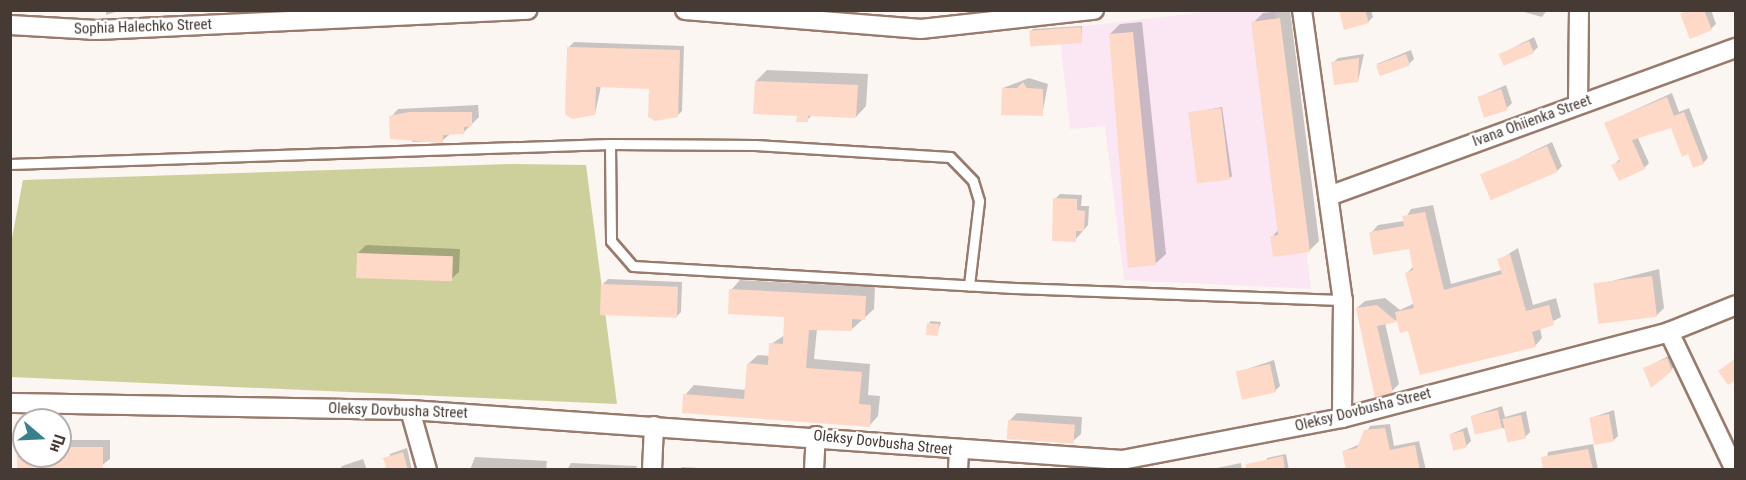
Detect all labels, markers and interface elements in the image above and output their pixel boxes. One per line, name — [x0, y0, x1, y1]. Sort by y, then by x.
street label: Sophia Halechko Street — [74, 16, 212, 38]
street label: Ivana Ohiienka Street — [1470, 91, 1594, 151]
street label: Oleksy Dovbusha Street — [1293, 384, 1433, 436]
street label: Oleksy Dovbusha Street — [328, 400, 468, 422]
north arrow — [12, 408, 72, 468]
street label: Oleksy Dovbusha Street — [813, 427, 953, 459]
text: Пн — [46, 432, 69, 455]

